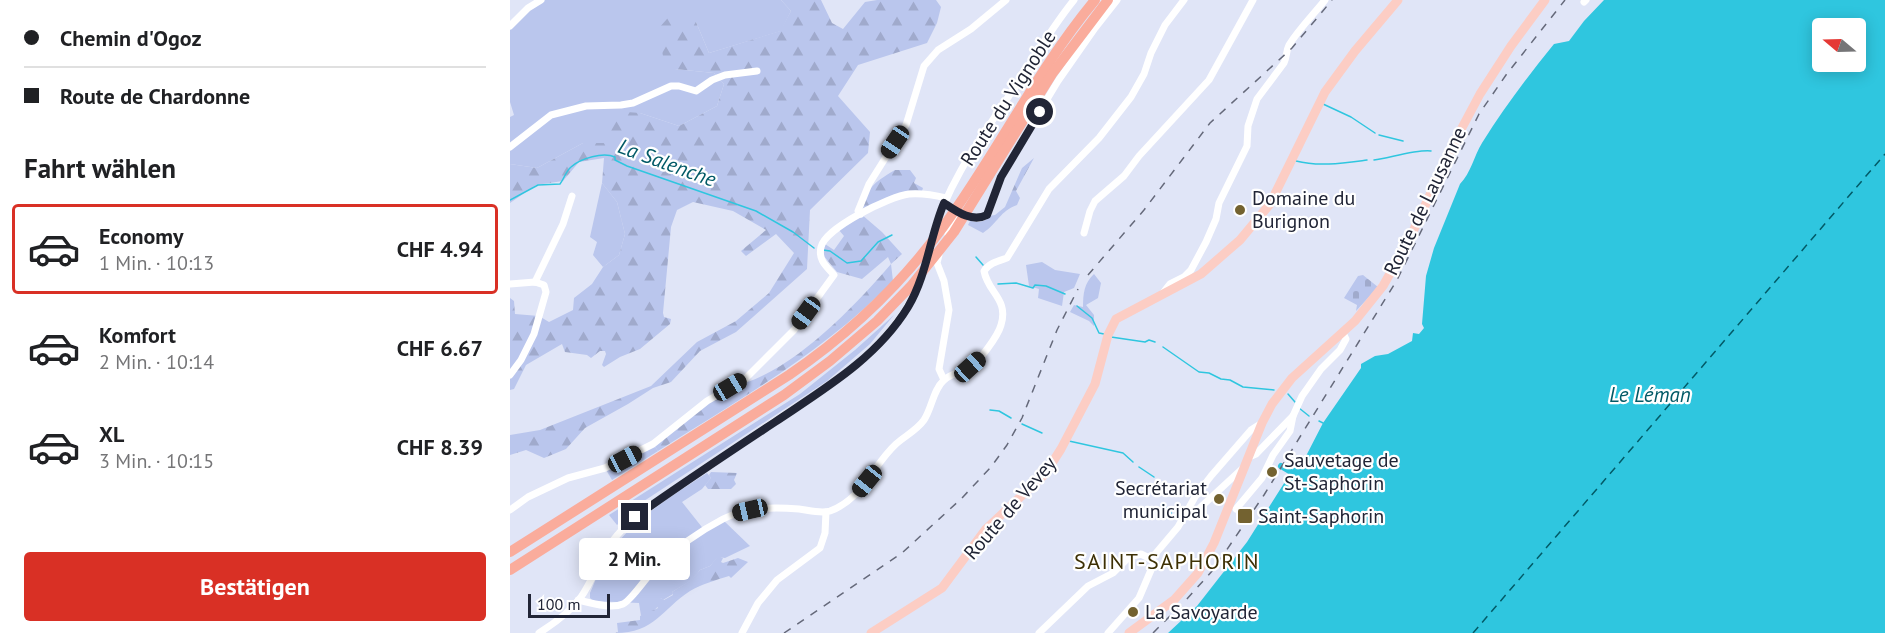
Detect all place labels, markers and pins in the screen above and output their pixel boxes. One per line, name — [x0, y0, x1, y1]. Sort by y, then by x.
place label: Domaine du Burignon — [1252, 185, 1355, 234]
marker: Domaine du Burignon — [1233, 203, 1247, 217]
place label: Sauvetage de St-Saphorin — [1284, 447, 1399, 496]
marker: Sauvetage de St-Saphorin — [1265, 465, 1279, 479]
place label: Secrétariat municipal — [1115, 475, 1207, 524]
marker: Secrétariat municipal — [1212, 492, 1226, 506]
place label: Saint-Saphorin — [1258, 503, 1384, 529]
marker: Saint-Saphorin — [1236, 507, 1254, 525]
place label: La Savoyarde — [1145, 599, 1258, 625]
marker: La Savoyarde — [1126, 605, 1140, 619]

